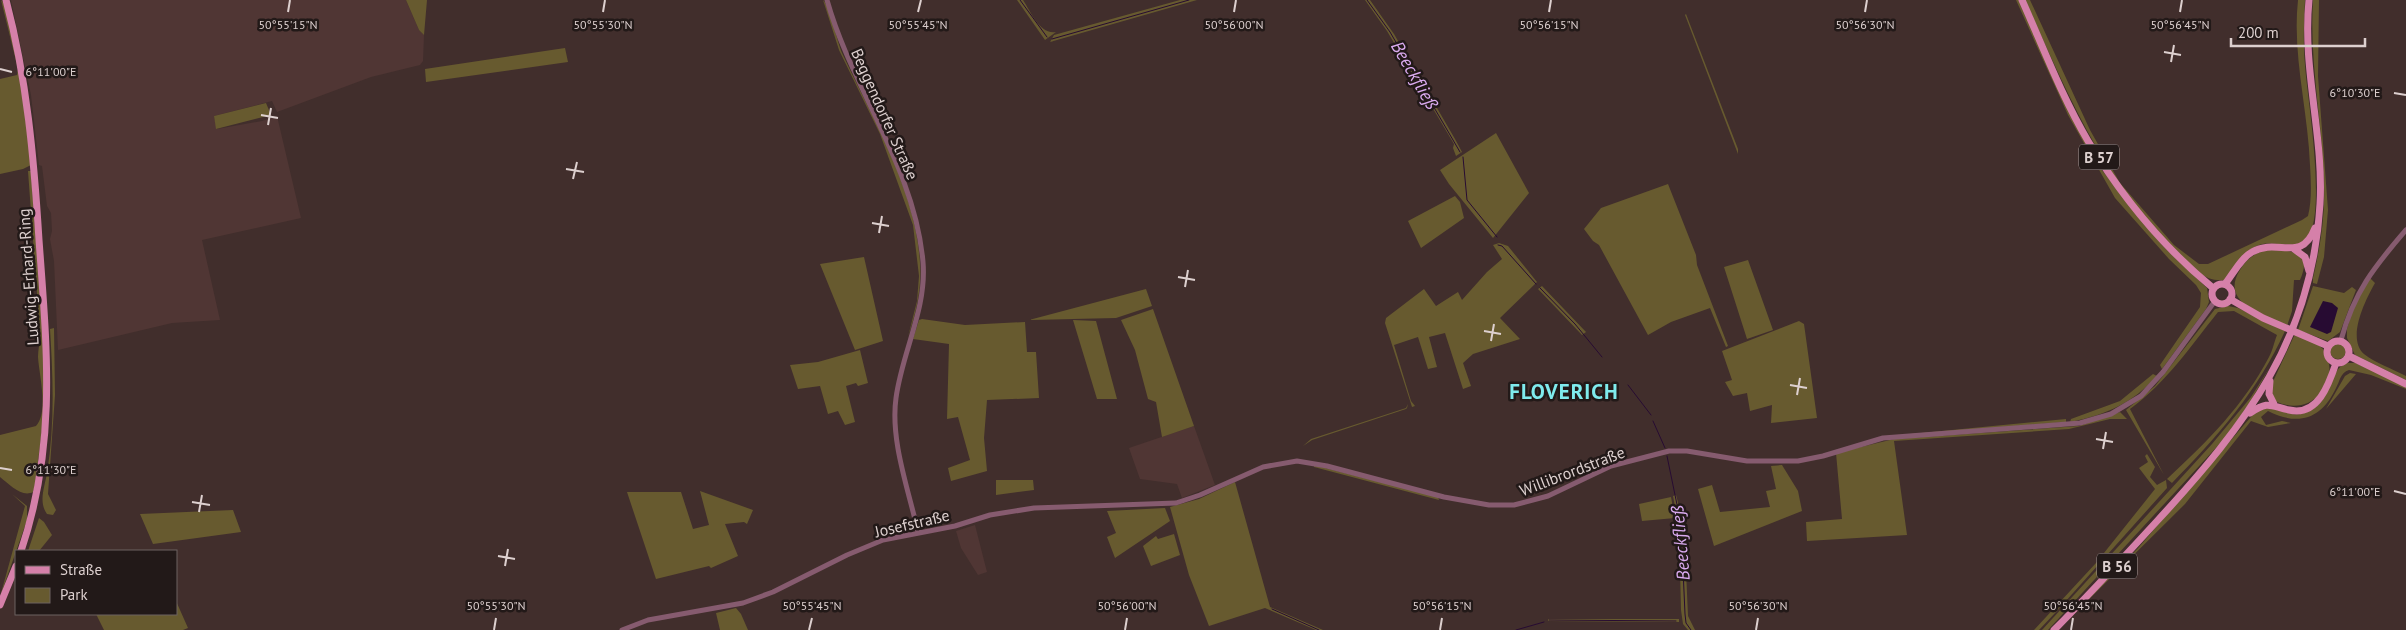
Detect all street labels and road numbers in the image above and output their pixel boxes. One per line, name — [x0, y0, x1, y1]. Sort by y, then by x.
street label: Beggendorfer Straße — [847, 45, 923, 183]
road number: B 57 — [2079, 144, 2119, 170]
street label: Ludwig-Erhard-Ring — [13, 208, 43, 346]
street label: Willibrordstraße — [1517, 442, 1627, 500]
street label: Josefstraße — [872, 505, 951, 542]
road number: B 56 — [2097, 554, 2137, 578]

